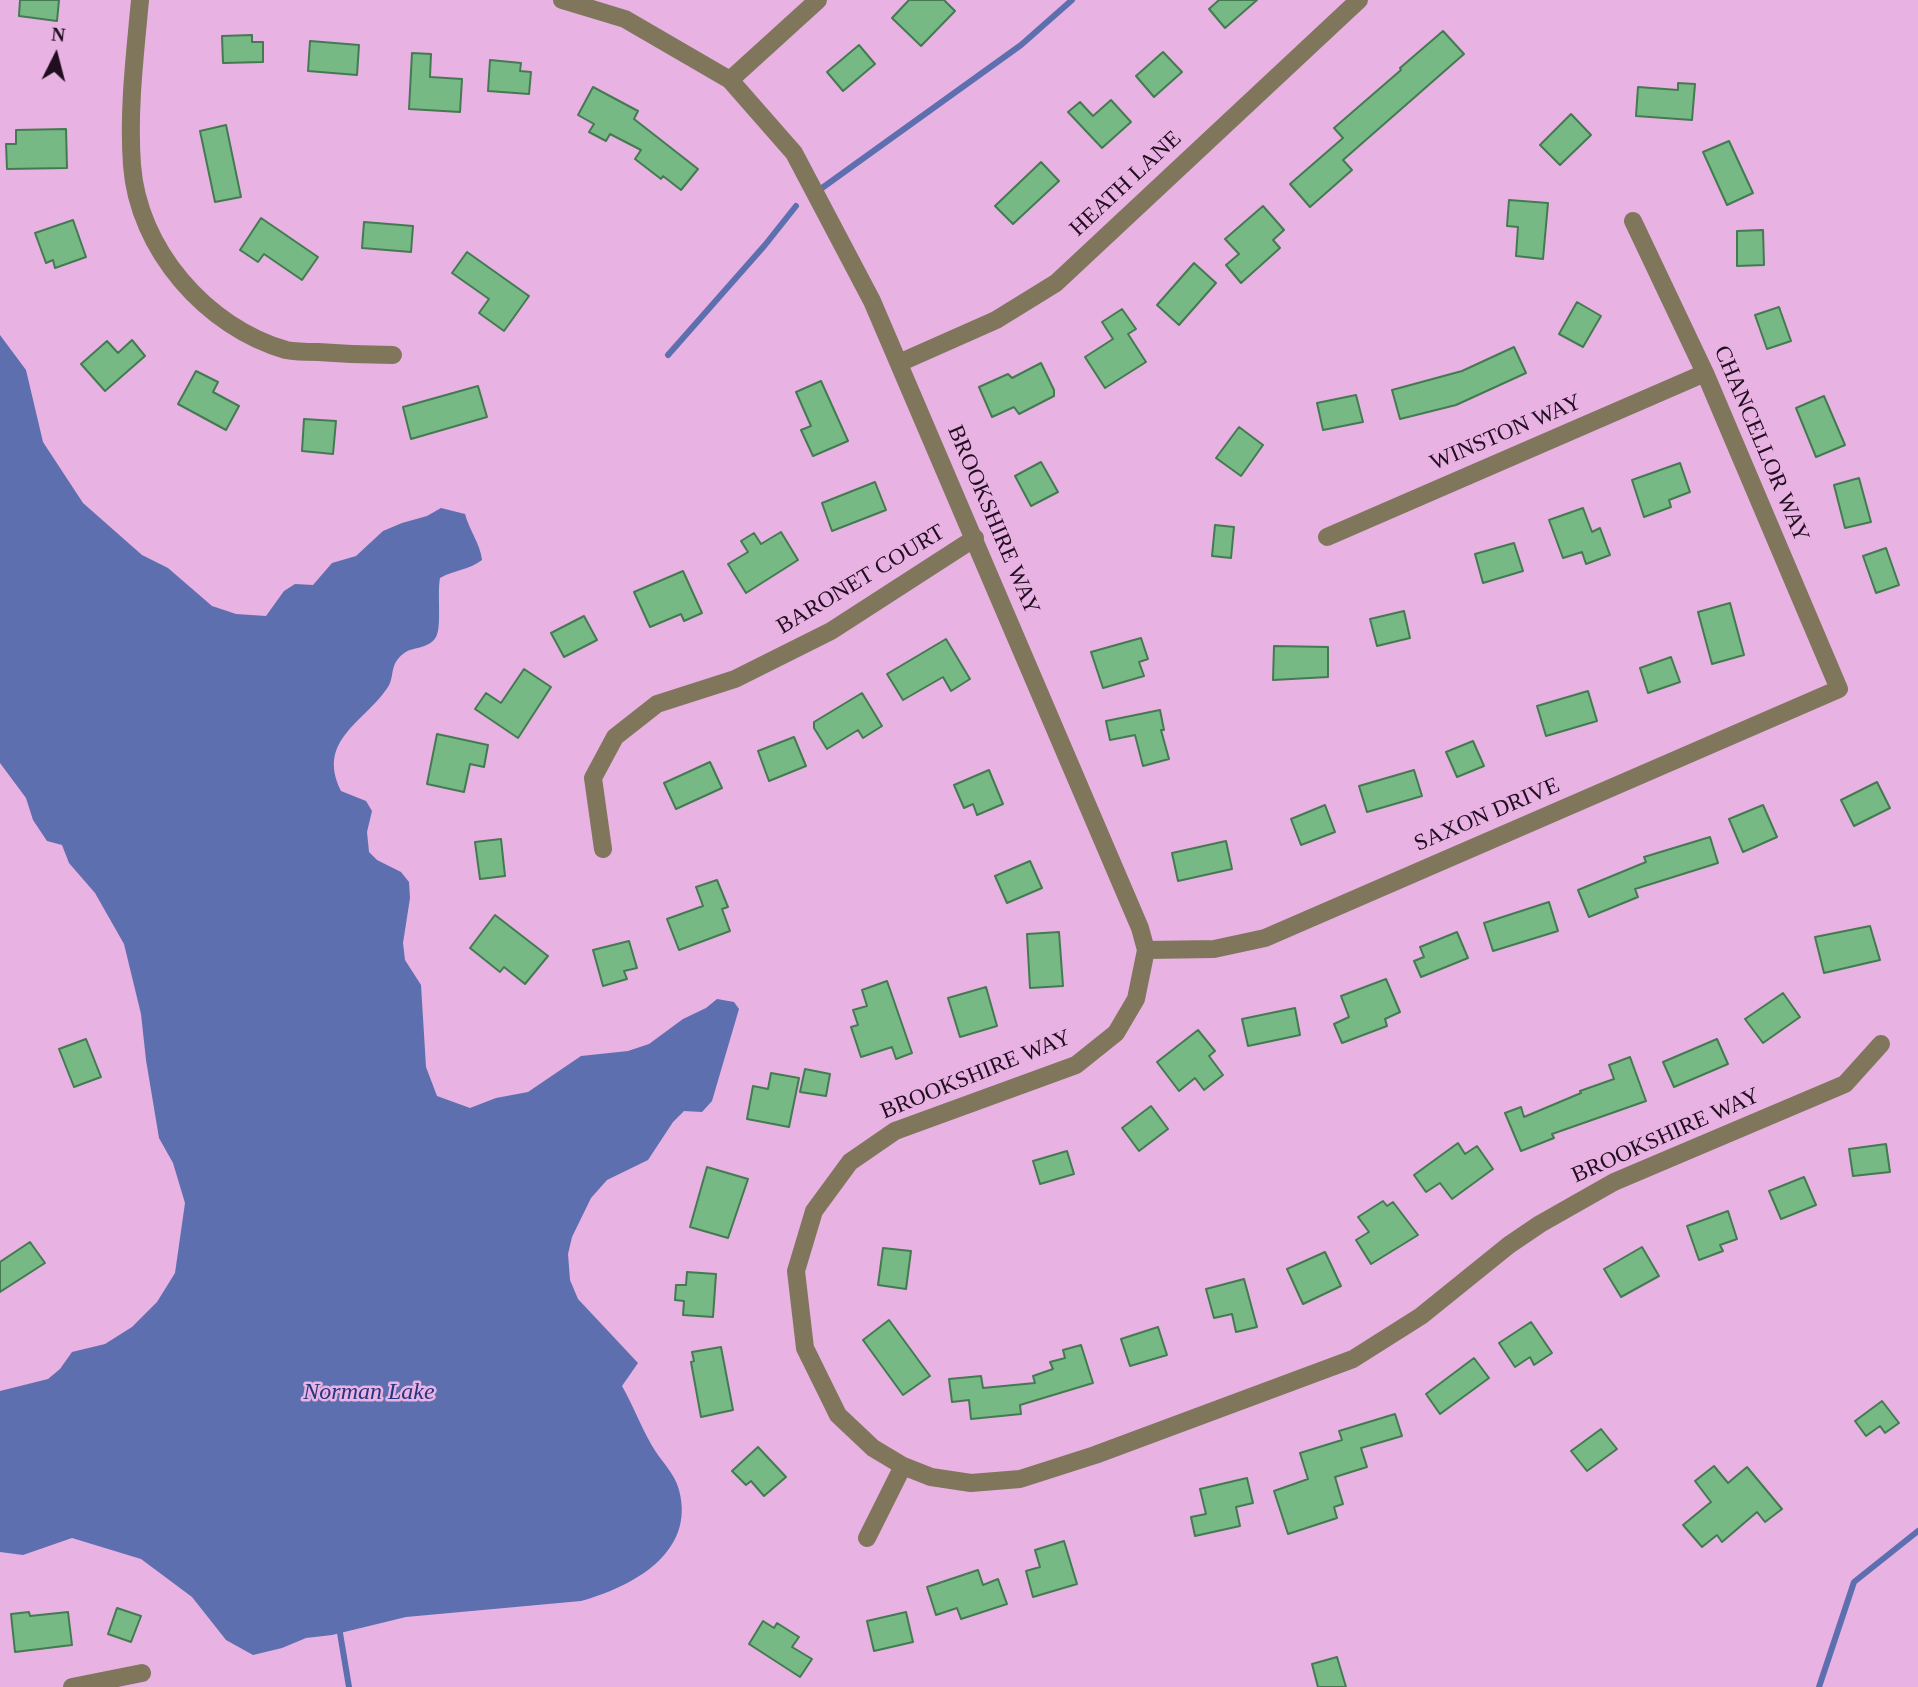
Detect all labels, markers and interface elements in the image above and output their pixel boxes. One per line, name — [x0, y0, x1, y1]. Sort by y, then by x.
north arrow — [21, 21, 91, 91]
text: N — [50, 23, 66, 46]
street label: HEATH LANE — [1064, 125, 1188, 243]
street label: CHANCELLOR WAY — [1707, 342, 1815, 546]
street label: WINSTON WAY — [1426, 389, 1586, 477]
street label: BROOKSHIRE WAY — [941, 421, 1045, 619]
street label: BARONET COURT — [772, 519, 950, 641]
street label: SAXON DRIVE — [1410, 772, 1564, 858]
street label: BROOKSHIRE WAY — [877, 1024, 1075, 1126]
street label: BROOKSHIRE WAY — [1568, 1082, 1764, 1190]
water label: Norman Lake — [303, 1379, 435, 1407]

